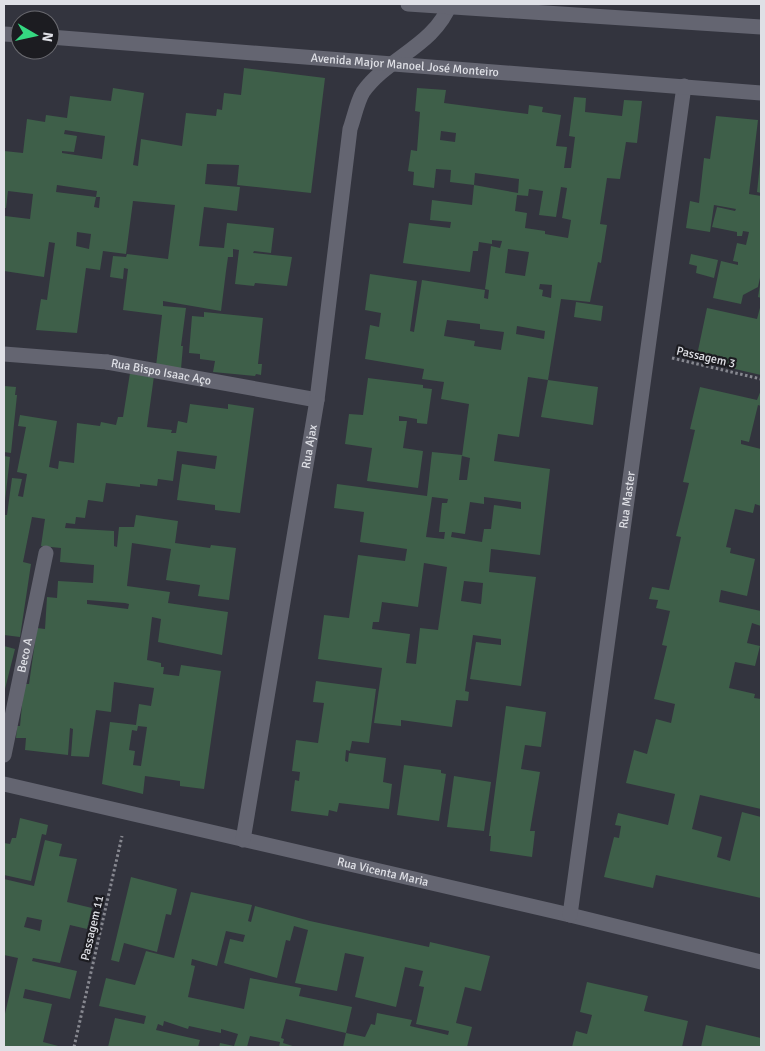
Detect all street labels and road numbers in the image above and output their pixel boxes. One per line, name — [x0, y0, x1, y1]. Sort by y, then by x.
street label: Avenida Major Manoel José Monteiro — [310, 51, 499, 80]
street label: Passagem 3 — [675, 343, 737, 372]
street label: Rua Bispo Isaac Aço — [110, 356, 212, 389]
street label: Rua Ajax — [299, 423, 321, 470]
street label: Rua Master — [616, 470, 639, 530]
street label: Beco A — [14, 636, 36, 674]
street label: Rua Vicenta Maria — [336, 854, 430, 890]
street label: Passagem 11 — [78, 894, 107, 962]

